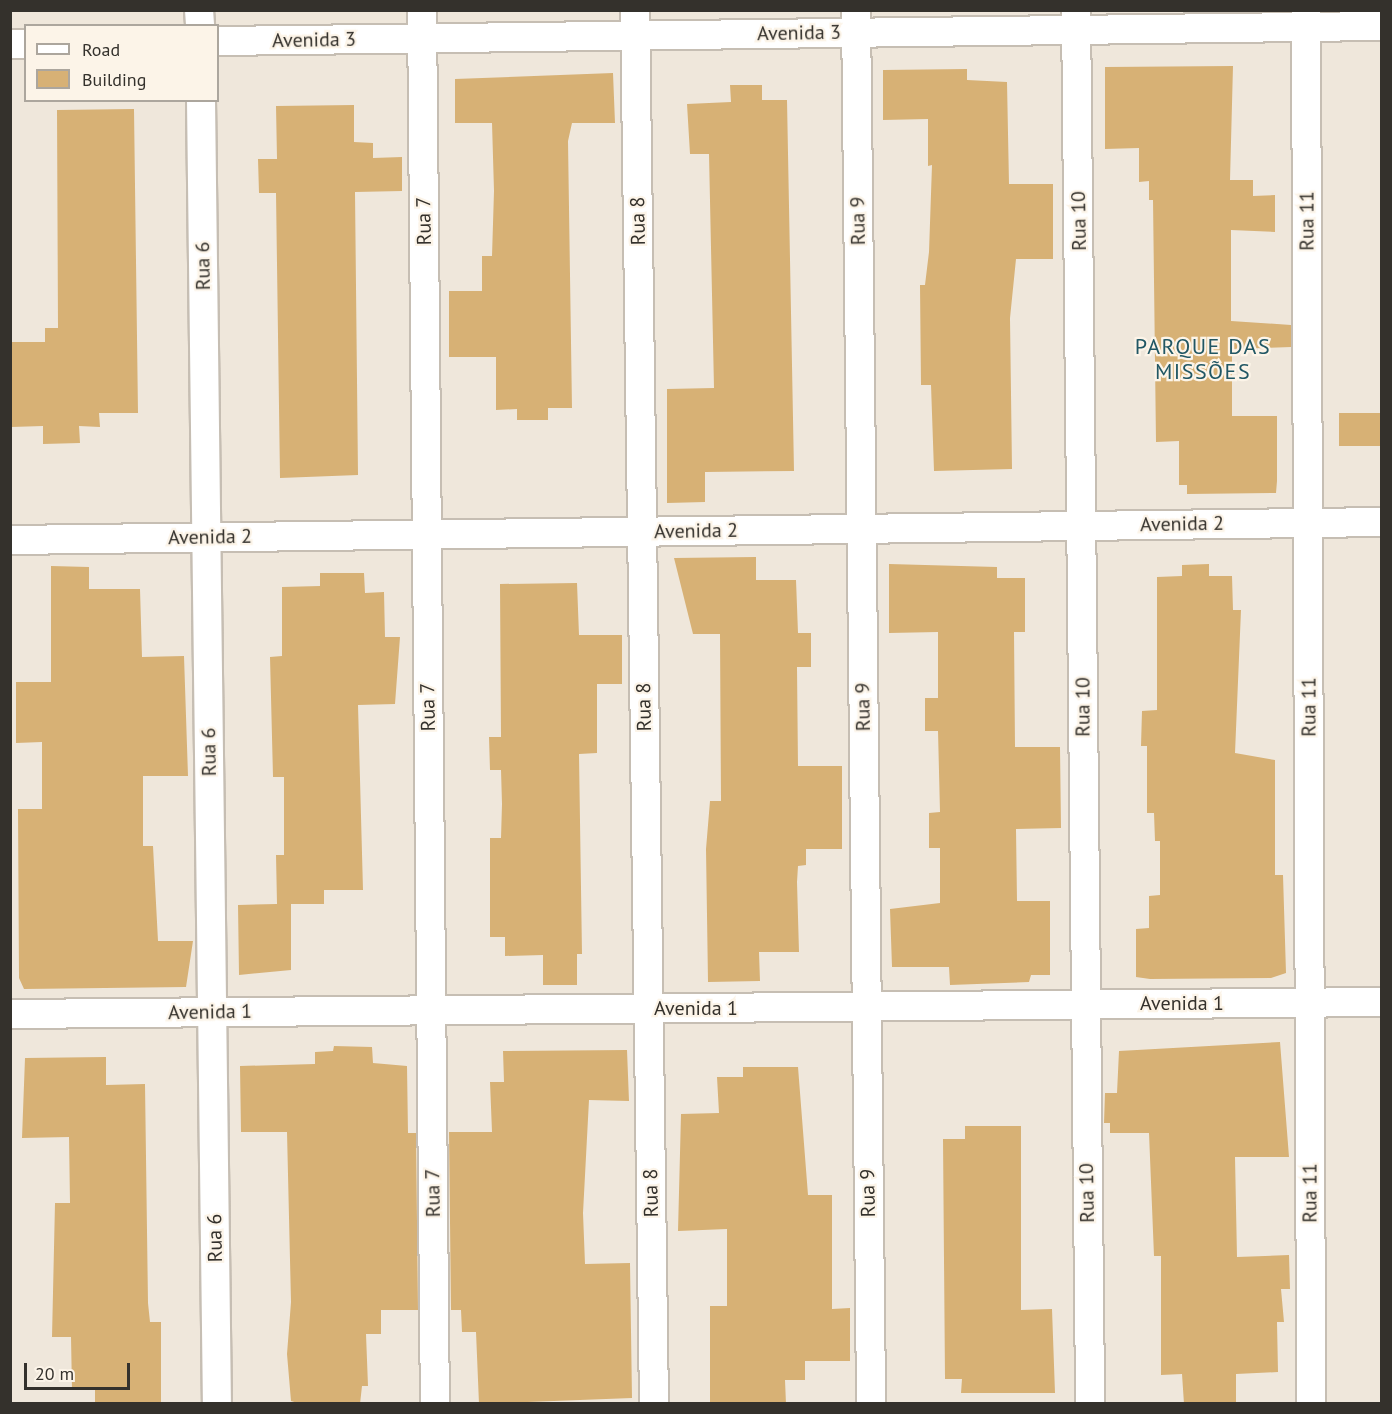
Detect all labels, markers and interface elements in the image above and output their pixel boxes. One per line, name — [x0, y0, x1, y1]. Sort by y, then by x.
street label: Avenida 3 — [757, 20, 841, 46]
legend — [24, 24, 219, 102]
street label: Avenida 3 — [272, 27, 356, 53]
text: Road — [82, 38, 120, 61]
text: Building — [82, 68, 146, 91]
street label: Rua 10 — [1066, 191, 1092, 251]
street label: Rua 11 — [1295, 191, 1319, 251]
street label: Rua 7 — [412, 196, 436, 246]
street label: Rua 8 — [626, 196, 650, 246]
street label: Rua 9 — [846, 196, 870, 246]
street label: Rua 6 — [191, 241, 215, 291]
district label: PARQUE DAS MISSÕES — [1135, 333, 1271, 384]
street label: Avenida 2 — [1140, 511, 1224, 537]
street label: Avenida 2 — [654, 518, 738, 544]
street label: Avenida 2 — [168, 524, 252, 550]
street label: Rua 10 — [1071, 677, 1095, 737]
street label: Rua 11 — [1297, 677, 1321, 737]
street label: Rua 7 — [416, 682, 440, 732]
street label: Rua 8 — [632, 682, 656, 732]
street label: Rua 9 — [851, 682, 875, 732]
street label: Rua 6 — [197, 727, 221, 777]
street label: Avenida 1 — [1140, 991, 1224, 1015]
street label: Avenida 1 — [654, 996, 738, 1020]
street label: Avenida 1 — [168, 999, 252, 1025]
street label: Rua 10 — [1074, 1163, 1100, 1223]
street label: Rua 11 — [1298, 1163, 1322, 1223]
street label: Rua 7 — [421, 1168, 445, 1218]
street label: Rua 8 — [639, 1168, 663, 1218]
street label: Rua 9 — [856, 1168, 880, 1218]
street label: Rua 6 — [203, 1213, 227, 1263]
scale bar — [27, 1351, 134, 1389]
text: 20 m — [35, 1362, 74, 1385]

